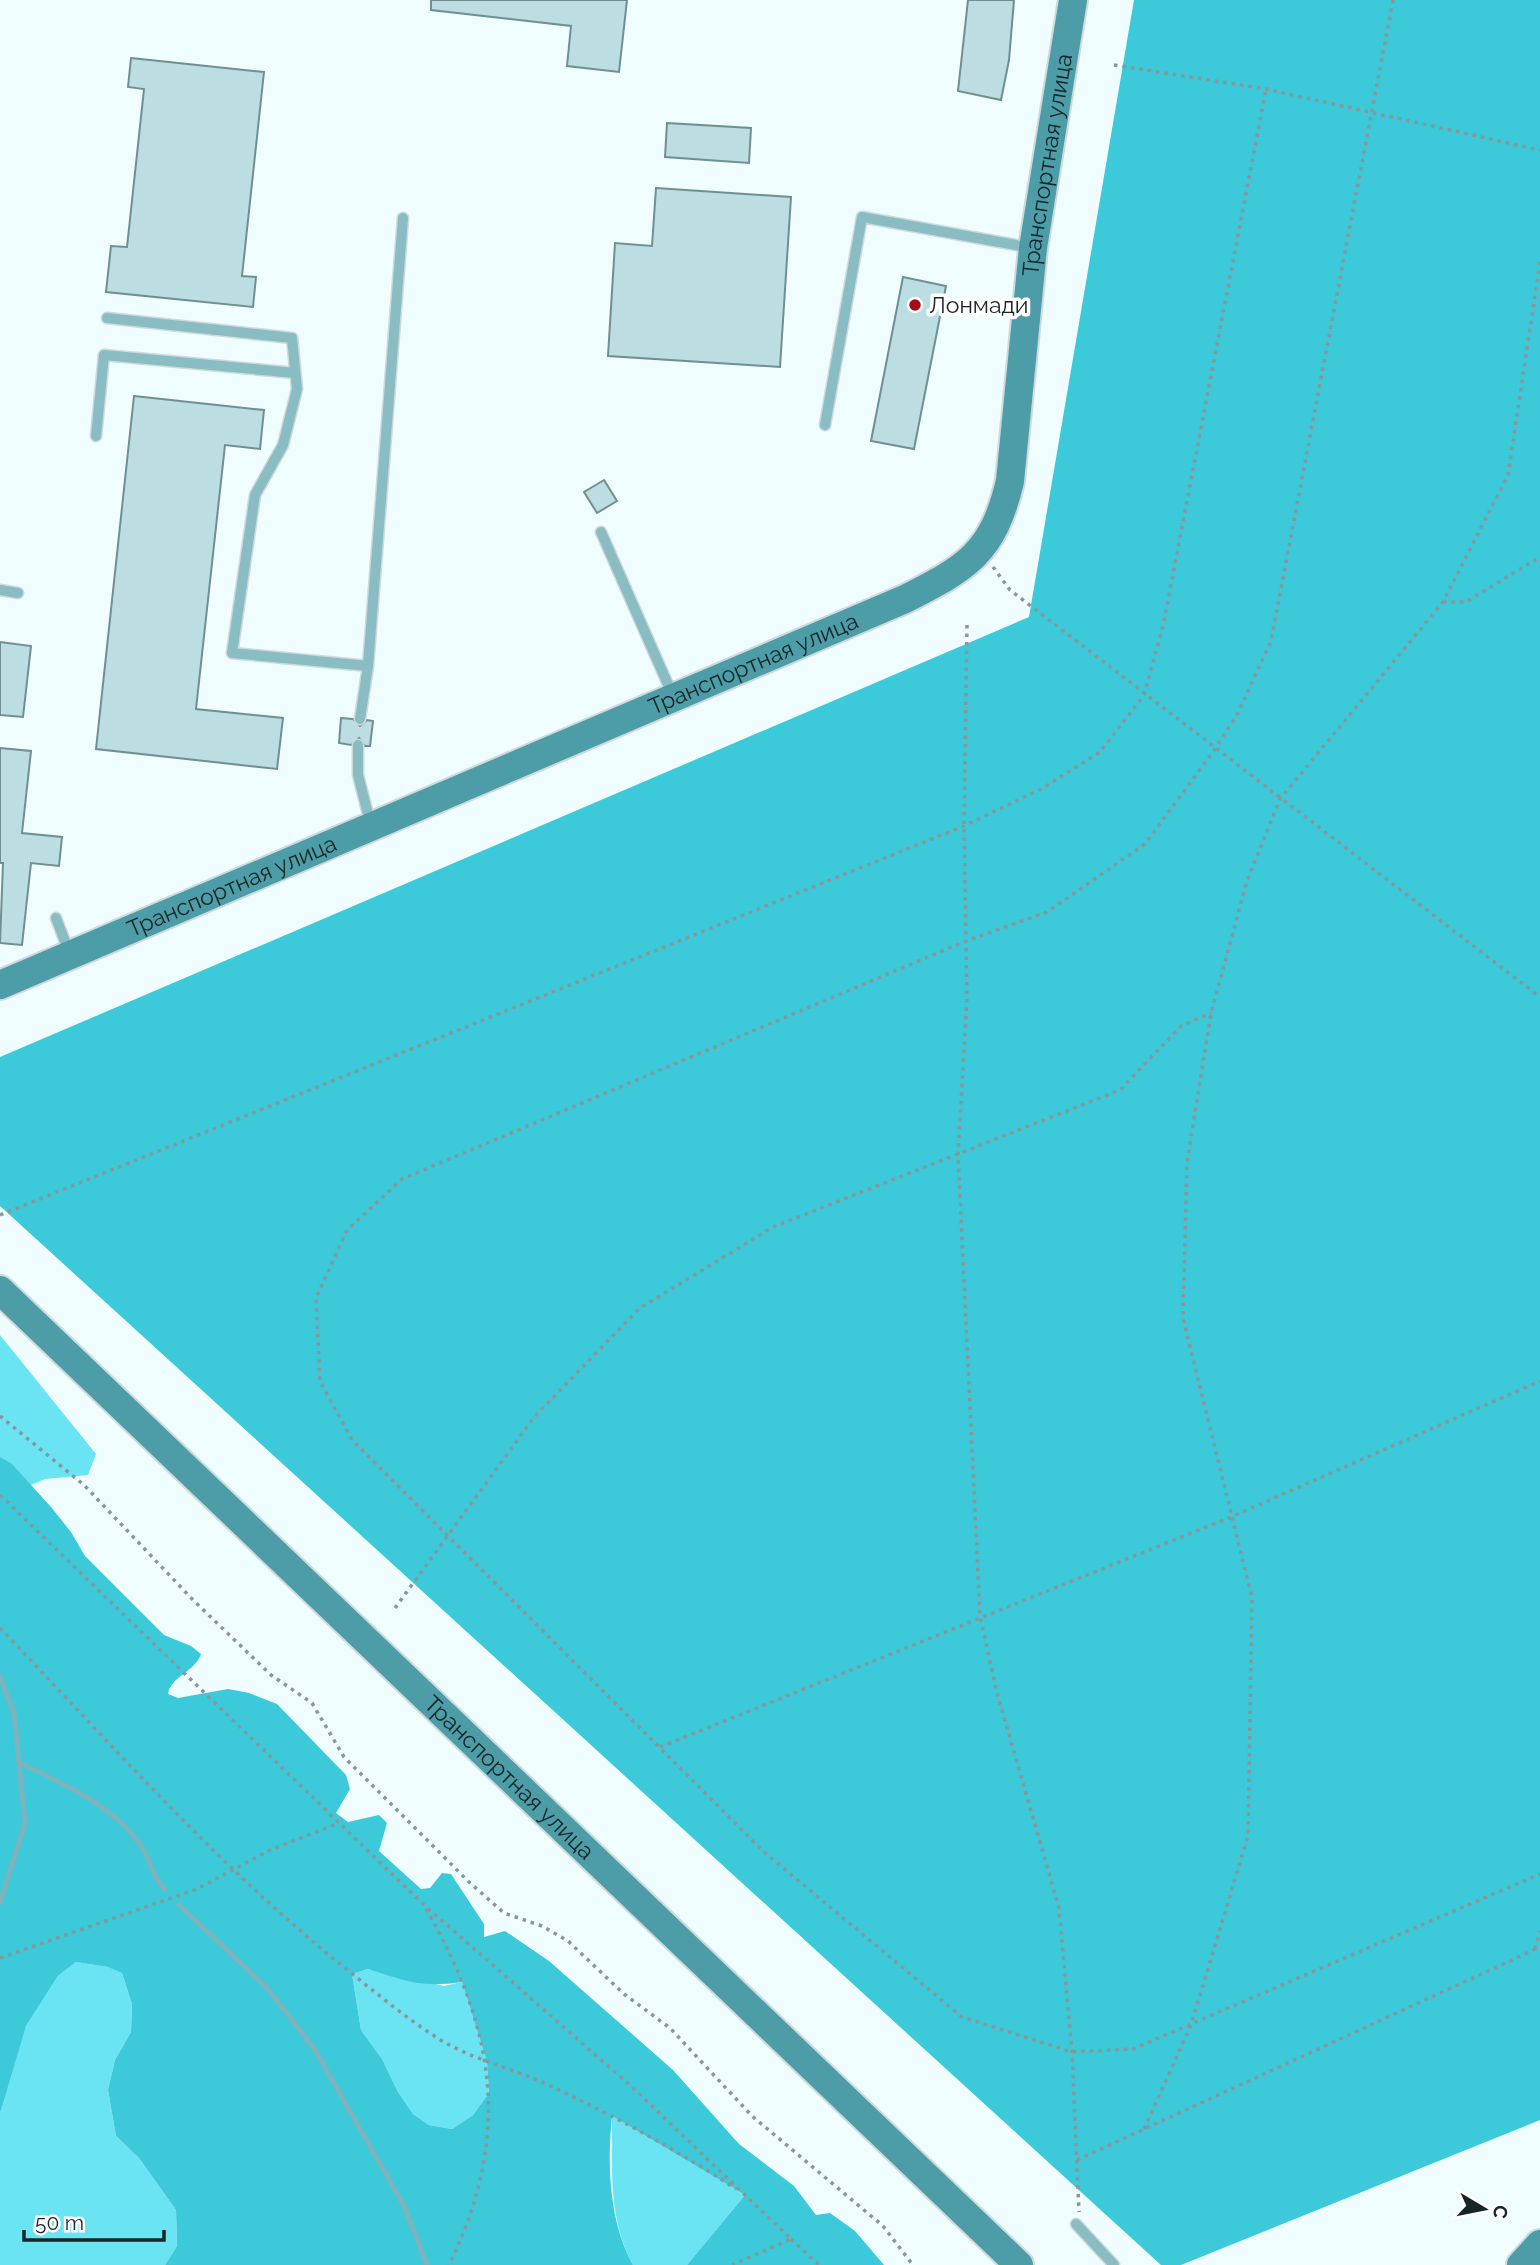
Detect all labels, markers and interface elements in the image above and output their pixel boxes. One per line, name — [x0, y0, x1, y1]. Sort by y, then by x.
street label: Транспортная улица — [1016, 52, 1077, 277]
place label: Лонмади — [929, 291, 1028, 318]
marker: Лонмади — [907, 297, 923, 313]
street label: Транспортная улица — [644, 607, 862, 720]
street label: Транспортная улица — [123, 829, 340, 942]
street label: Транспортная улица — [419, 1690, 600, 1865]
north arrow — [1449, 2174, 1519, 2244]
scale bar — [24, 2198, 164, 2242]
text: С — [1489, 2204, 1513, 2220]
text: 50 m — [35, 2210, 84, 2235]

